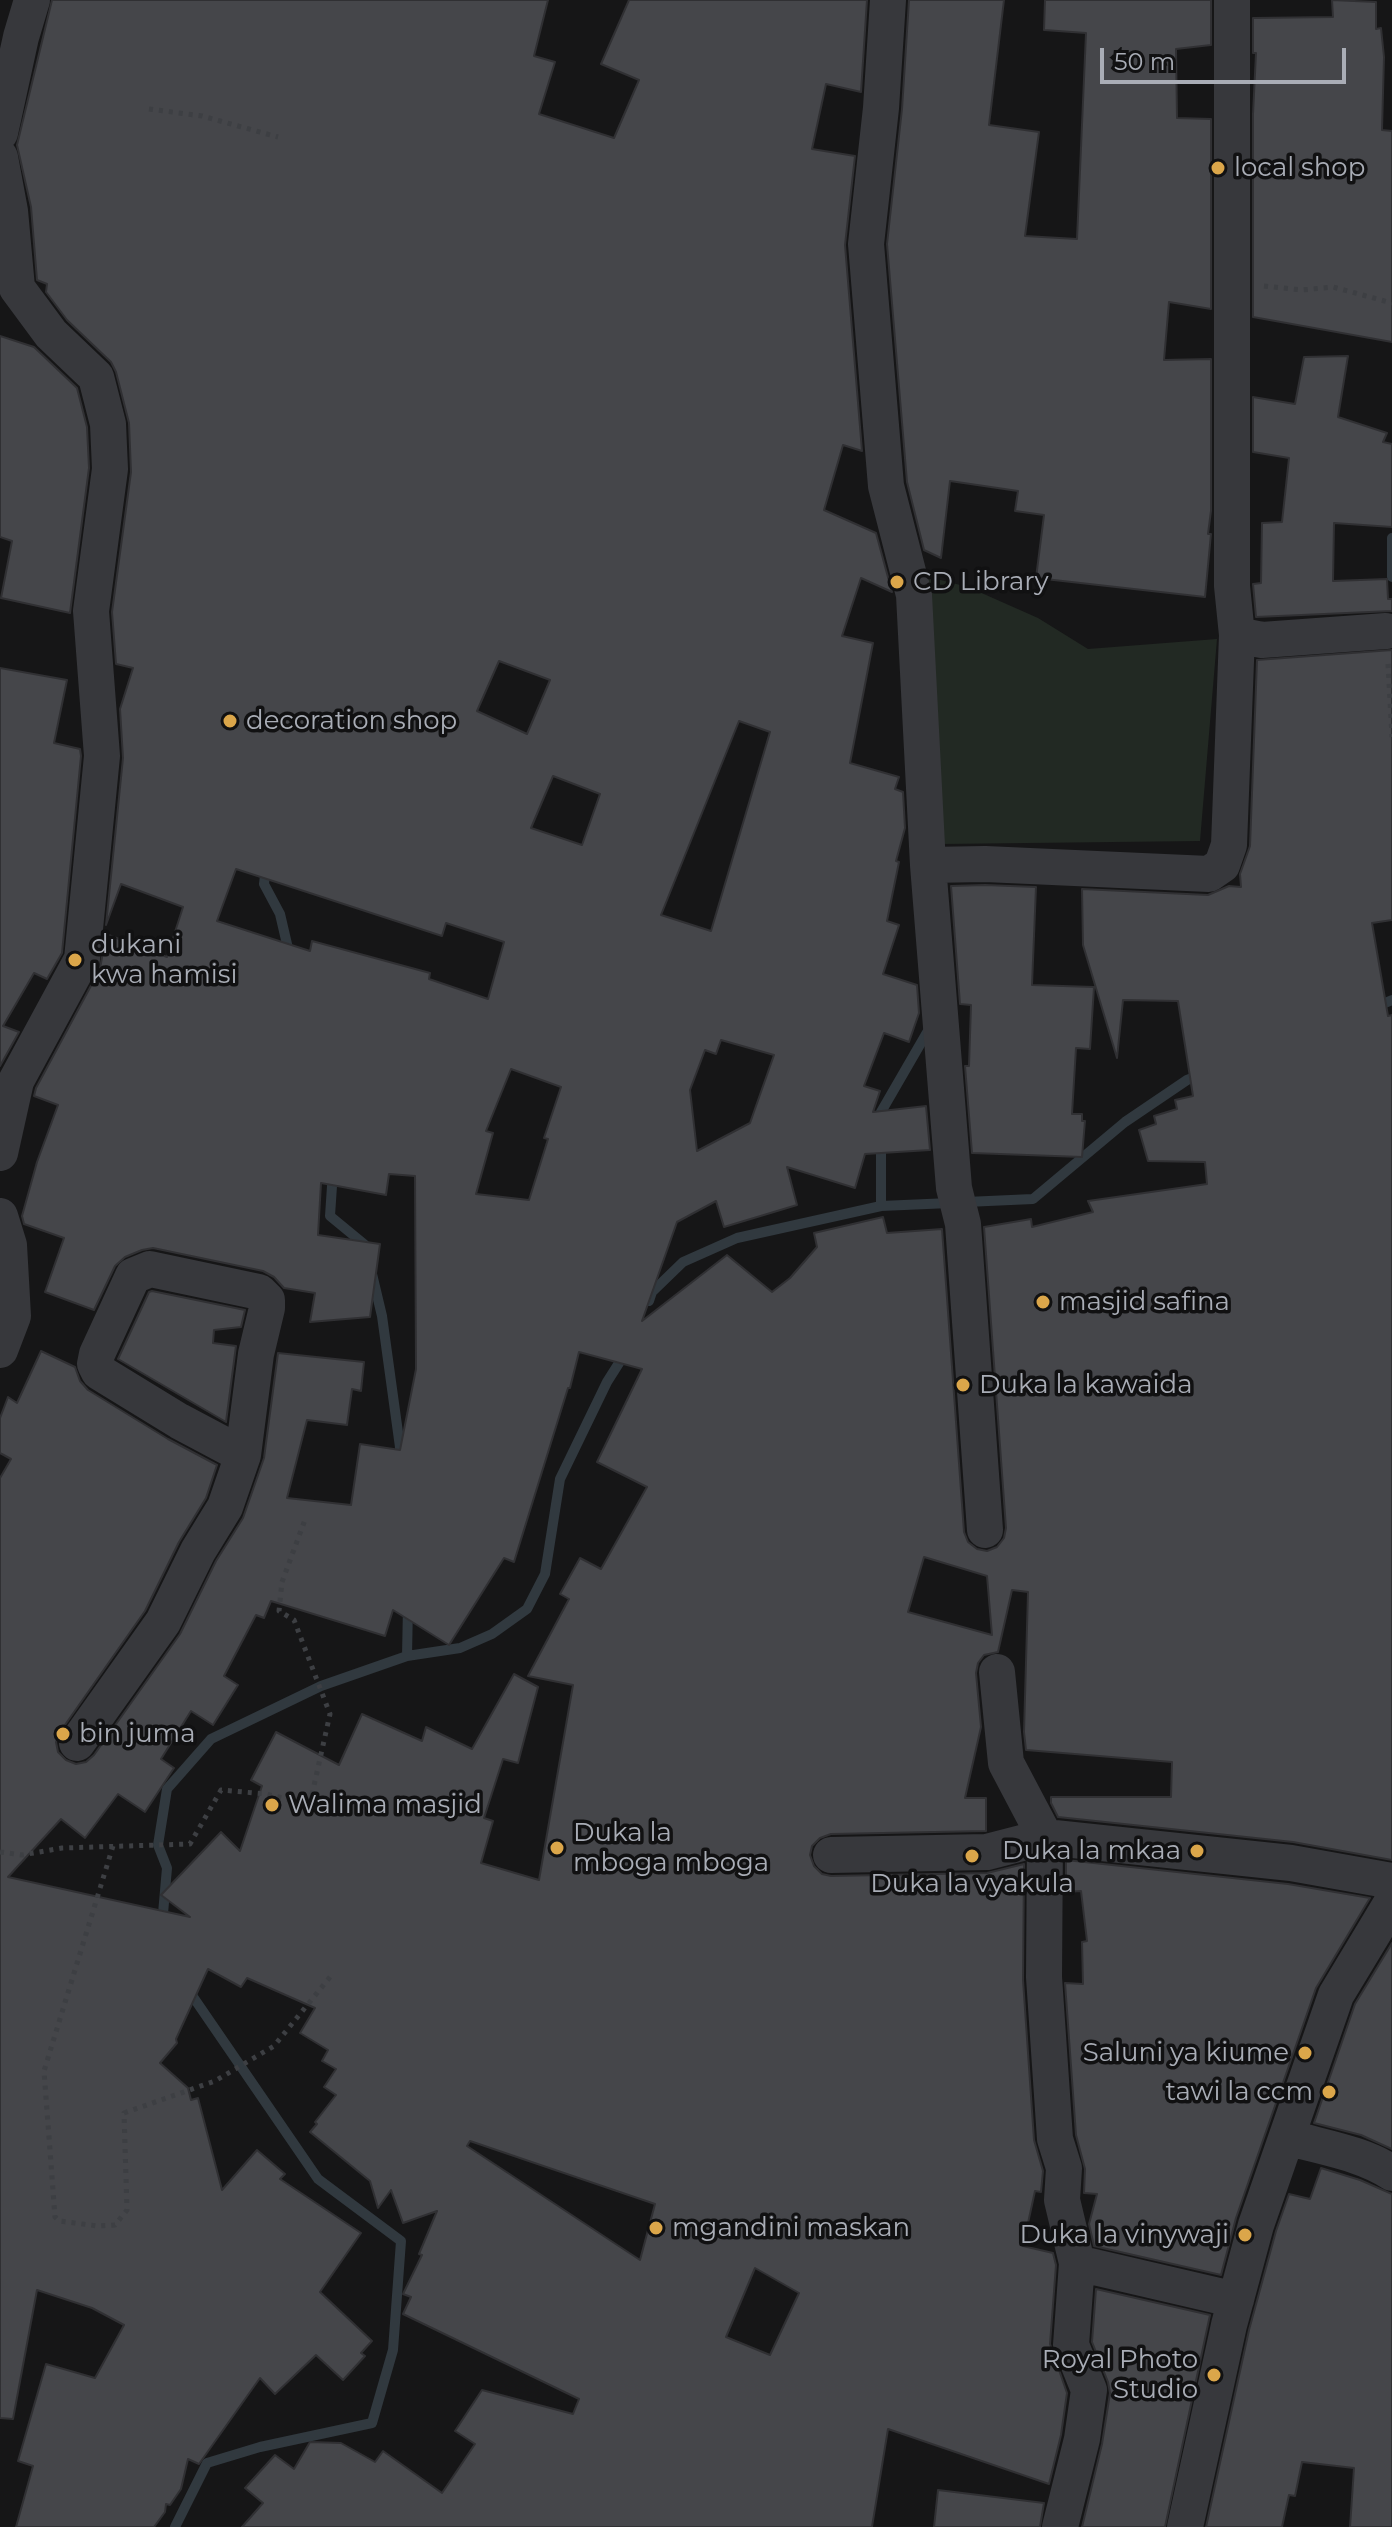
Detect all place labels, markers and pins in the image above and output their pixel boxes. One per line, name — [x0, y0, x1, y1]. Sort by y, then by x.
place label: local shop — [1234, 152, 1365, 184]
marker: local shop — [1209, 159, 1227, 177]
place label: CD Library — [913, 566, 1049, 598]
marker: CD Library — [888, 573, 906, 591]
place label: decoration shop — [246, 705, 457, 737]
marker: decoration shop — [221, 712, 239, 730]
place label: dukani kwa hamisi — [91, 929, 238, 990]
marker: dukani kwa hamisi — [66, 951, 84, 969]
place label: masjid safina — [1059, 1286, 1230, 1318]
marker: masjid safina — [1034, 1293, 1052, 1311]
place label: Duka la kawaida — [979, 1369, 1193, 1401]
marker: Duka la kawaida — [954, 1376, 972, 1394]
place label: bin juma — [79, 1718, 196, 1750]
marker: bin juma — [54, 1725, 72, 1743]
place label: Walima masjid — [288, 1789, 482, 1821]
marker: Walima masjid — [263, 1796, 281, 1814]
place label: Duka la mboga mboga — [573, 1817, 769, 1878]
place label: Duka la mkaa — [1002, 1835, 1181, 1867]
marker: Duka la mboga mboga — [548, 1839, 566, 1857]
marker: Duka la mkaa — [1188, 1842, 1206, 1860]
marker: Duka la vyakula — [963, 1847, 981, 1865]
place label: Duka la vyakula — [870, 1868, 1074, 1900]
place label: Saluni ya kiume — [1083, 2037, 1289, 2069]
marker: Saluni ya kiume — [1296, 2044, 1314, 2062]
place label: tawi la ccm — [1165, 2076, 1313, 2108]
marker: tawi la ccm — [1320, 2083, 1338, 2101]
place label: mgandini maskan — [672, 2212, 910, 2244]
marker: mgandini maskan — [647, 2219, 665, 2237]
place label: Duka la vinywaji — [1020, 2219, 1229, 2251]
marker: Duka la vinywaji — [1236, 2226, 1254, 2244]
place label: Royal Photo Studio — [1042, 2344, 1198, 2406]
marker: Royal Photo Studio — [1205, 2366, 1223, 2384]

